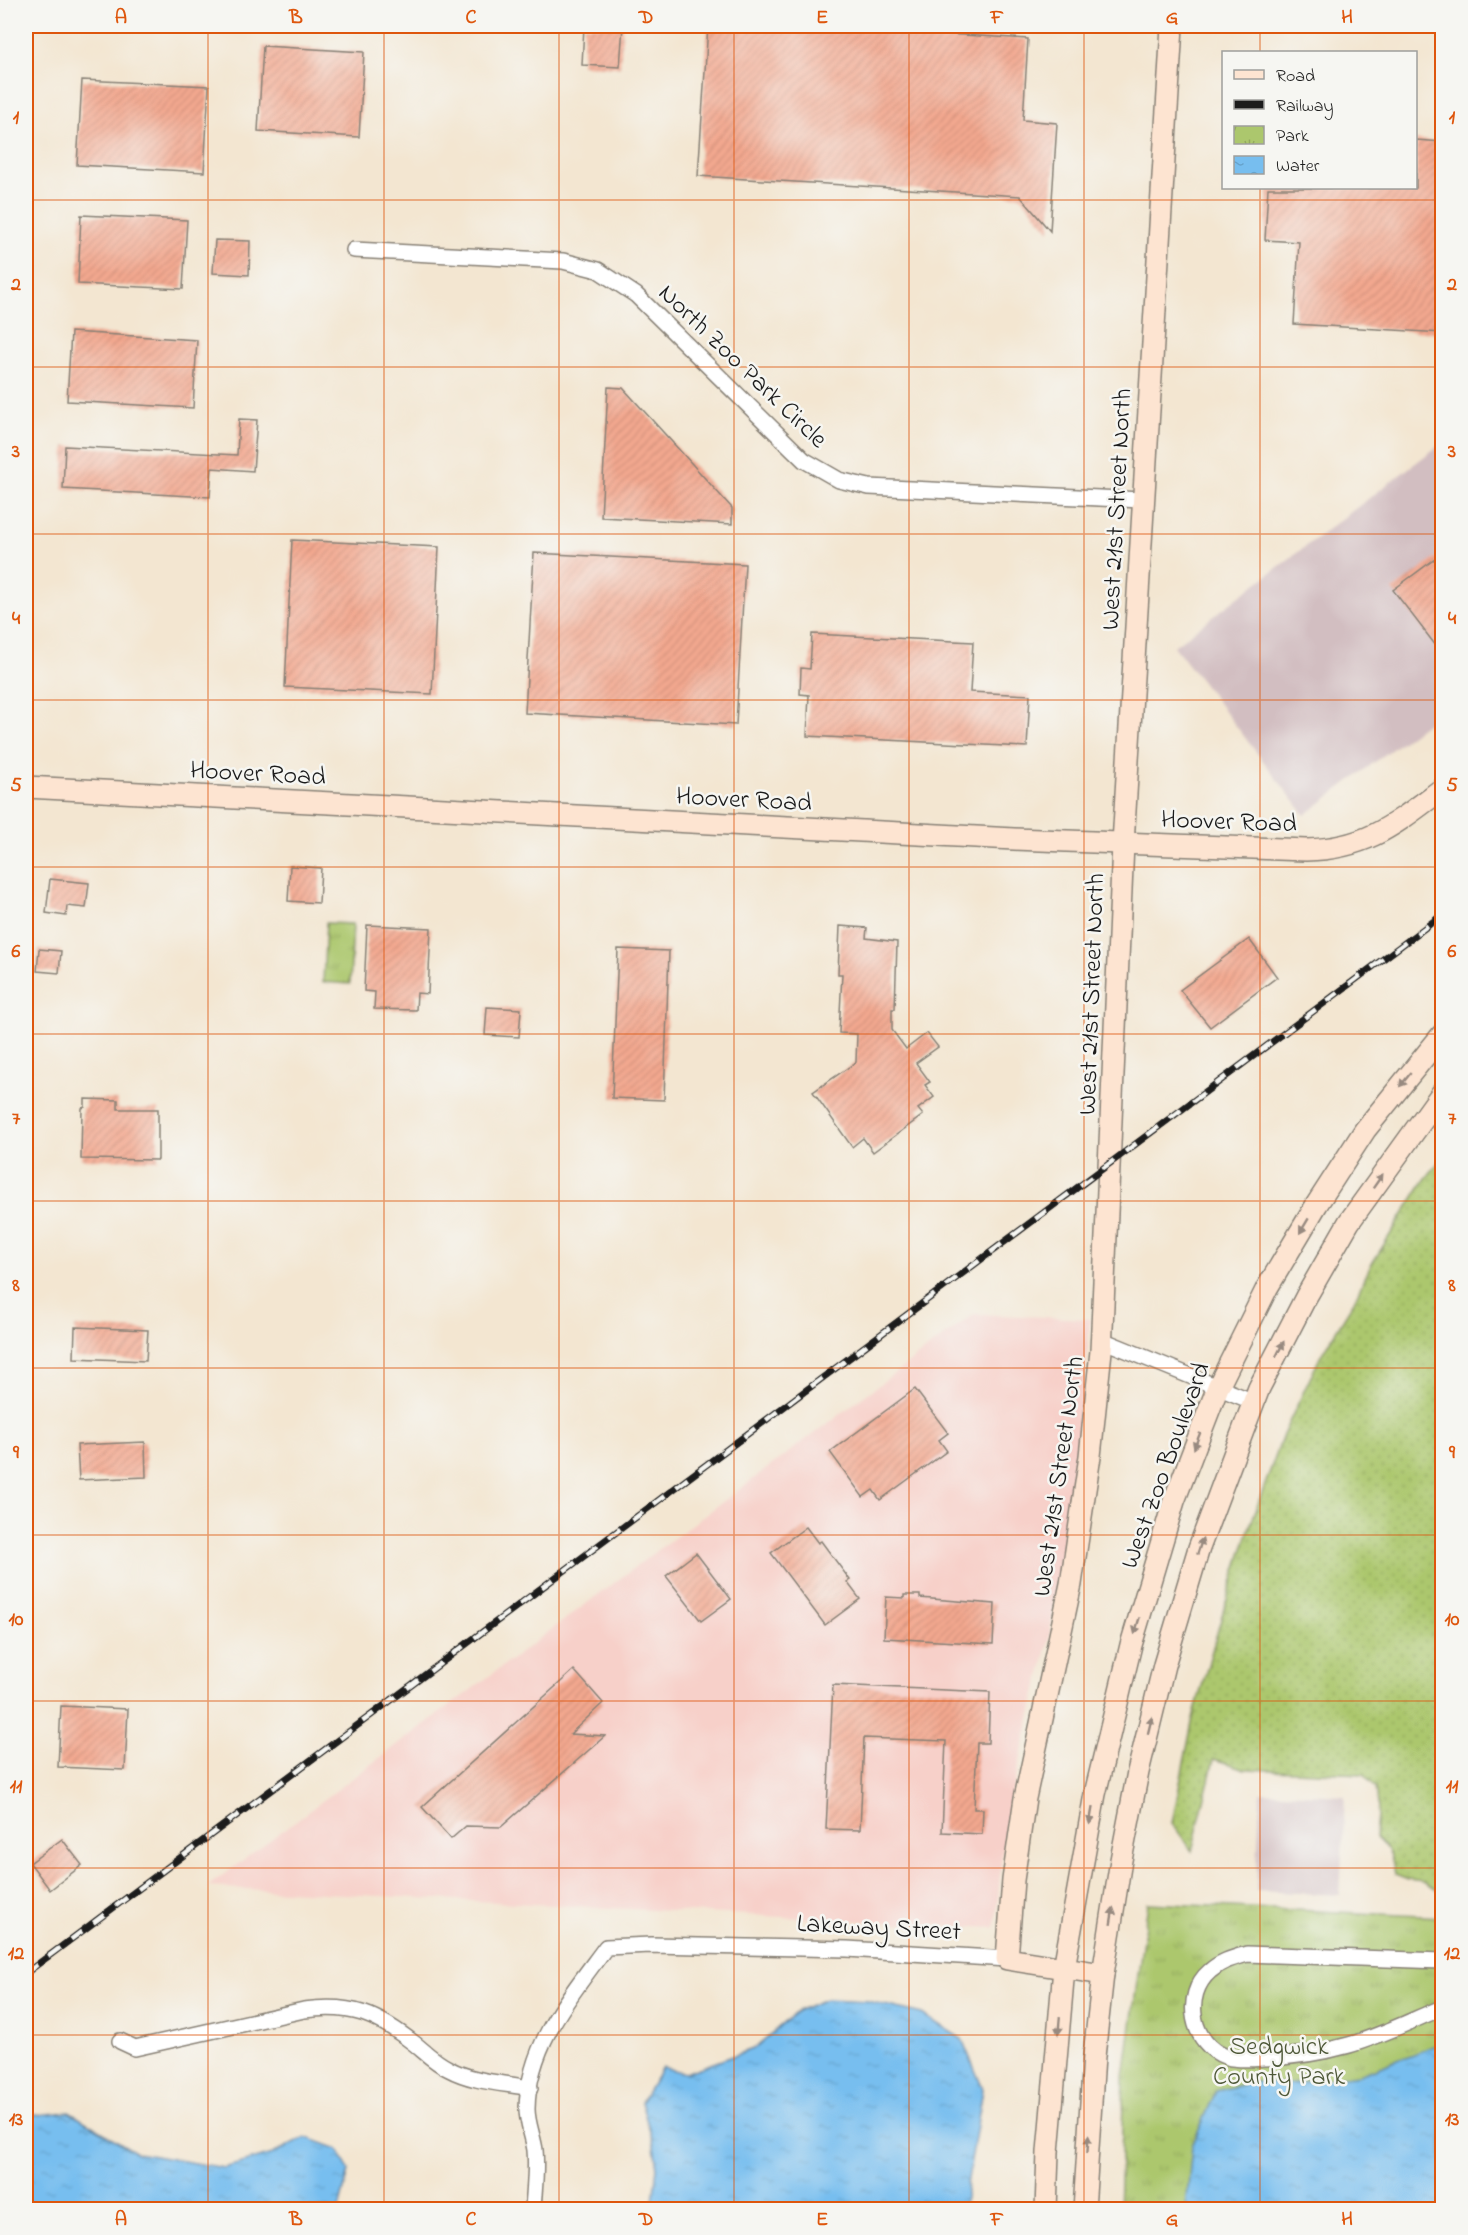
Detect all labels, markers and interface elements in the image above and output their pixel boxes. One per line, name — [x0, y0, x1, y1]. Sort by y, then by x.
text: A — [115, 4, 127, 33]
text: B — [288, 4, 303, 33]
text: C — [466, 4, 477, 33]
text: D — [638, 4, 653, 33]
text: E — [816, 4, 828, 33]
text: F — [990, 4, 1004, 33]
text: G — [1166, 4, 1179, 33]
text: H — [1341, 4, 1353, 33]
legend — [1222, 51, 1417, 189]
text: Road — [1276, 64, 1315, 90]
text: Railway — [1276, 94, 1333, 120]
text: 1 — [13, 104, 20, 133]
text: 1 — [1449, 104, 1456, 133]
text: Park — [1276, 124, 1309, 150]
text: Water — [1276, 154, 1320, 180]
text: 2 — [10, 271, 21, 300]
text: 2 — [1446, 271, 1457, 300]
street label: North Zoo Park Circle — [648, 276, 836, 459]
street label: West 21st Street North — [1093, 387, 1143, 631]
text: 3 — [11, 438, 20, 467]
text: 3 — [1447, 438, 1456, 467]
text: 4 — [12, 605, 21, 634]
text: 4 — [1448, 605, 1457, 634]
street label: Hoover Road — [189, 752, 327, 798]
text: 5 — [10, 772, 22, 801]
text: 5 — [1446, 772, 1458, 801]
street label: Hoover Road — [675, 778, 813, 824]
street label: Hoover Road — [1160, 802, 1298, 844]
street label: West 21st Street North — [1070, 872, 1116, 1116]
text: 6 — [12, 938, 21, 967]
text: 6 — [1448, 938, 1457, 967]
one-way arrow — [1398, 1072, 1411, 1088]
text: 7 — [12, 1105, 21, 1134]
text: 7 — [1448, 1105, 1457, 1134]
one-way arrow — [1372, 1173, 1383, 1189]
one-way arrow — [1299, 1218, 1309, 1235]
text: 8 — [11, 1272, 20, 1301]
text: 8 — [1447, 1272, 1456, 1301]
one-way arrow — [1274, 1340, 1284, 1358]
street label: West 21st Street North — [1024, 1354, 1096, 1599]
street label: West Zoo Boulevard — [1112, 1357, 1222, 1575]
one-way arrow — [1192, 1432, 1202, 1450]
text: 9 — [12, 1439, 20, 1468]
text: 9 — [1448, 1439, 1456, 1468]
one-way arrow — [1196, 1537, 1205, 1555]
text: 10 — [9, 1606, 24, 1635]
text: 10 — [1445, 1606, 1460, 1635]
one-way arrow — [1131, 1617, 1141, 1635]
one-way arrow — [1145, 1716, 1155, 1734]
text: 11 — [10, 1773, 23, 1802]
text: 11 — [1446, 1773, 1459, 1802]
one-way arrow — [1086, 1807, 1095, 1826]
street label: Lakeway Street — [796, 1906, 962, 1952]
one-way arrow — [1108, 1906, 1117, 1925]
text: 12 — [8, 1940, 24, 1969]
text: 12 — [1444, 1940, 1460, 1969]
one-way arrow — [1054, 2017, 1064, 2036]
park label: Sedgwick County Park — [1213, 2029, 1346, 2097]
text: 13 — [9, 2106, 23, 2135]
text: 13 — [1445, 2106, 1459, 2135]
one-way arrow — [1084, 2135, 1093, 2154]
text: A — [115, 2206, 127, 2235]
text: B — [288, 2206, 303, 2235]
text: C — [466, 2206, 477, 2235]
text: D — [638, 2206, 653, 2235]
text: E — [816, 2206, 828, 2235]
text: F — [990, 2206, 1004, 2235]
text: G — [1166, 2206, 1179, 2235]
text: H — [1341, 2206, 1353, 2235]

